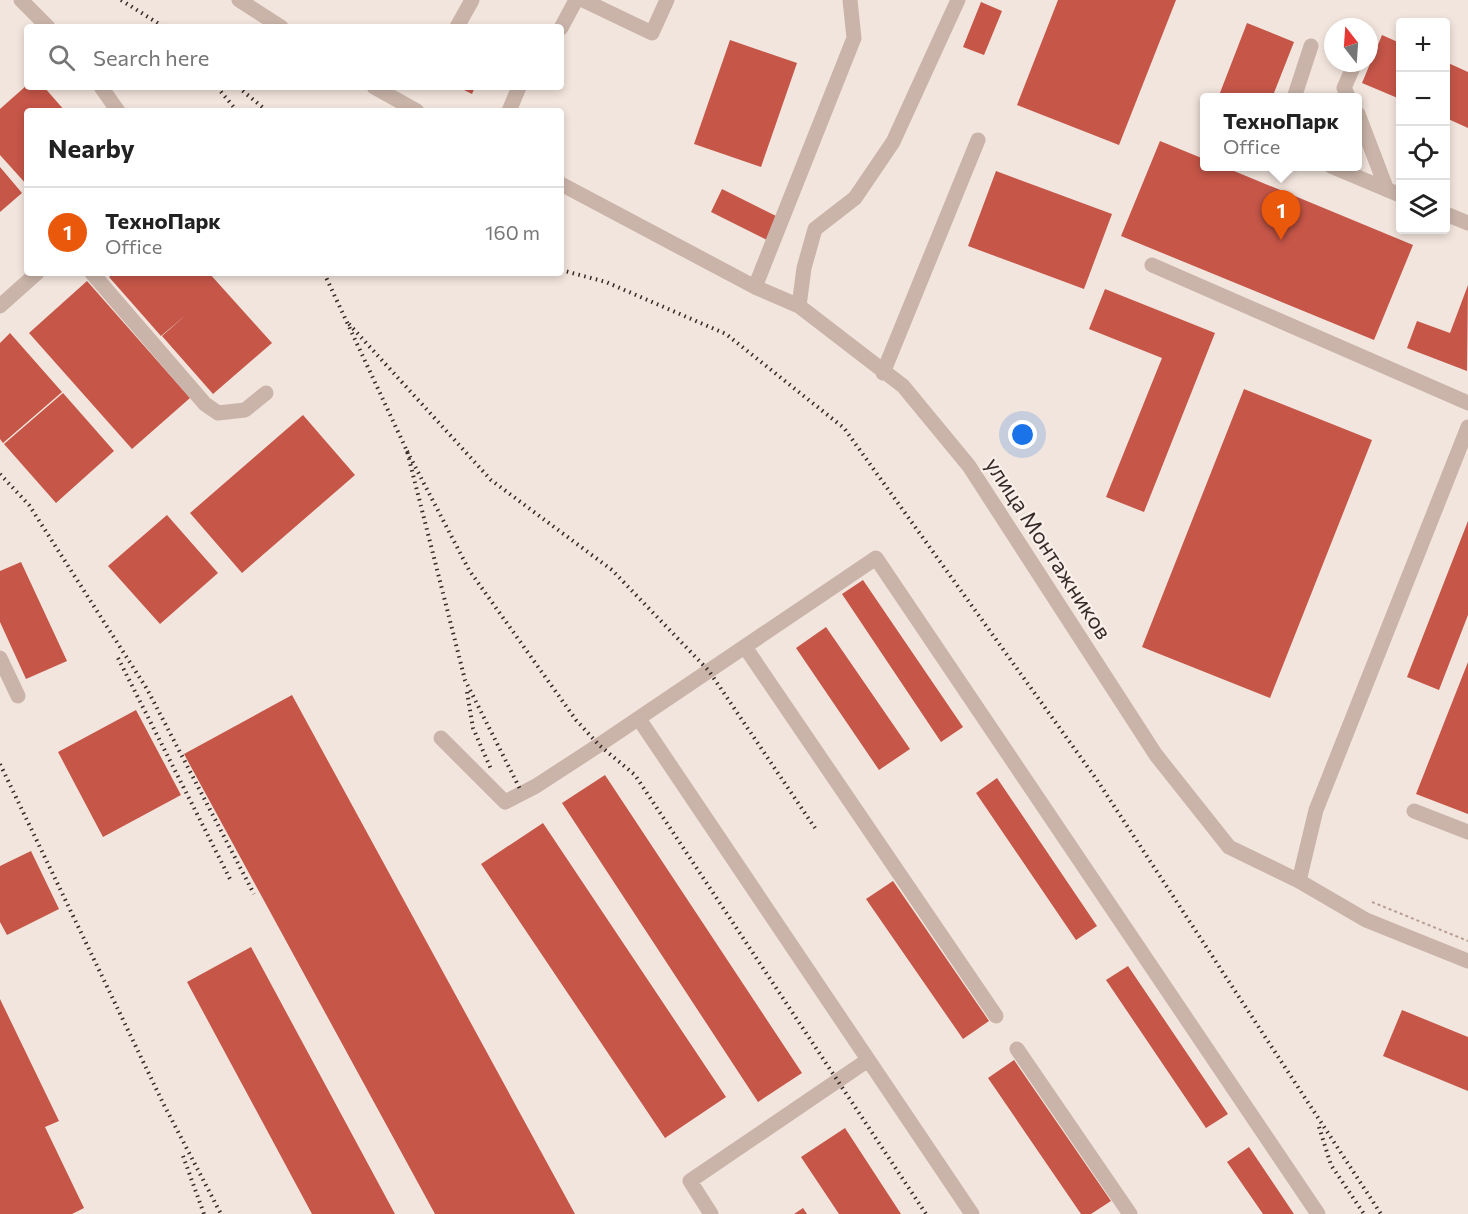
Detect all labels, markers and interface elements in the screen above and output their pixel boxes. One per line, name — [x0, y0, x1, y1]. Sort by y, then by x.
north arrow — [1324, 18, 1378, 72]
map controls — [1396, 18, 1450, 234]
button: + — [1396, 18, 1450, 72]
search box — [24, 24, 564, 90]
icon: search — [45, 41, 78, 74]
text: Search here — [93, 44, 209, 71]
button: − — [1396, 72, 1450, 126]
popup — [1200, 93, 1362, 171]
text: ТехноПарк — [1223, 107, 1339, 134]
button: locate — [1396, 126, 1450, 180]
text: Nearby — [48, 132, 135, 163]
text: Office — [1223, 134, 1280, 158]
button: layers — [1396, 180, 1450, 234]
pin: 1 — [1262, 190, 1300, 240]
text: ТехноПарк — [105, 207, 221, 234]
text: 1 — [63, 220, 72, 244]
text: 160 m — [485, 220, 540, 244]
text: Office — [105, 234, 162, 258]
your location — [1008, 420, 1037, 449]
street label: улица Монтажников — [980, 452, 1118, 644]

